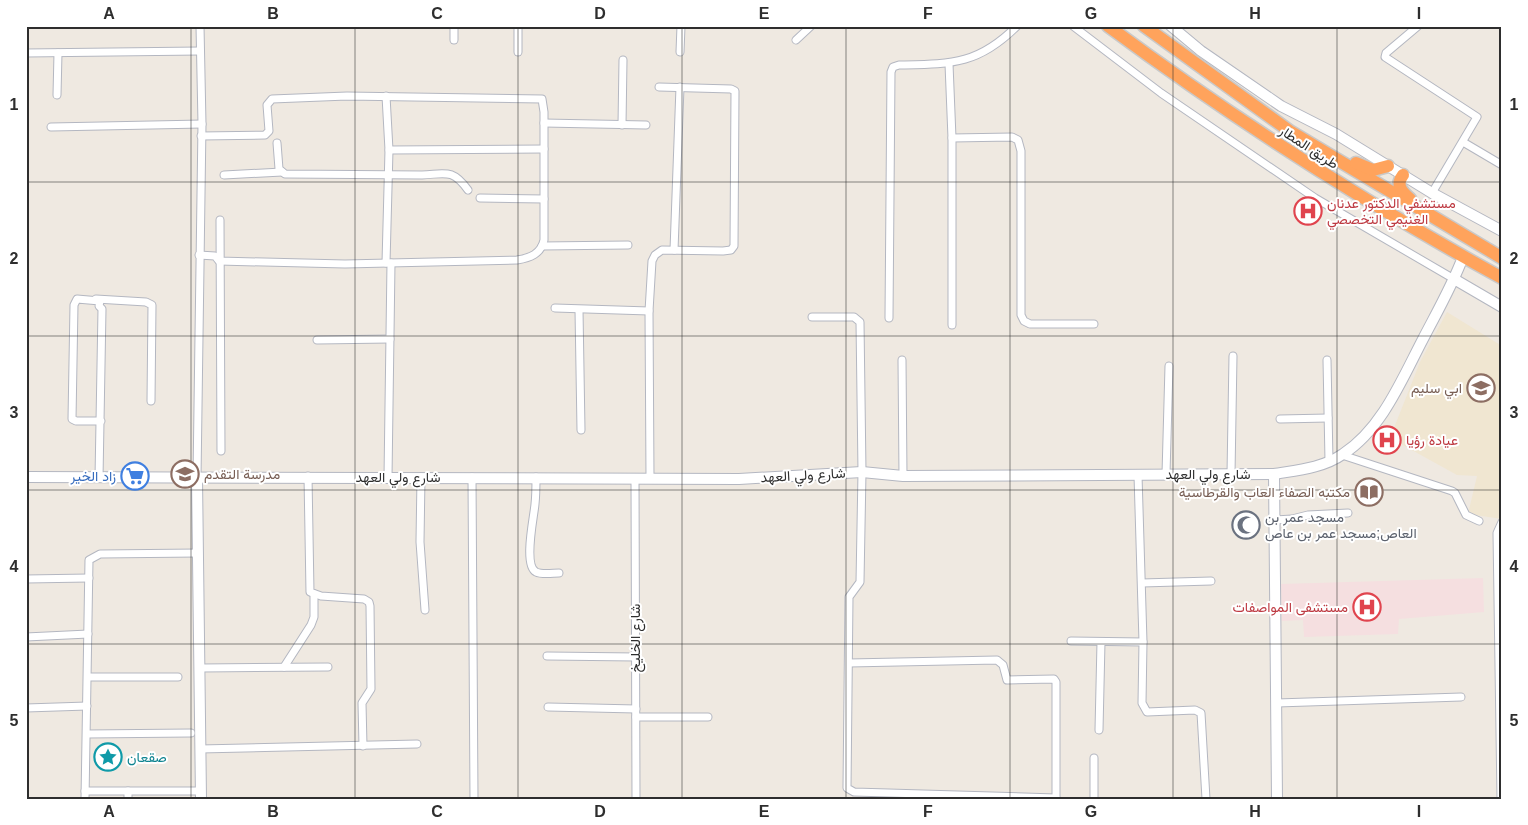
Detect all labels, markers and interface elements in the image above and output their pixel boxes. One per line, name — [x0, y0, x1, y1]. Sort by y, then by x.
text: A — [103, 5, 115, 22]
text: B — [267, 5, 279, 22]
text: C — [431, 5, 443, 22]
text: D — [594, 5, 606, 22]
text: E — [759, 5, 770, 22]
text: F — [923, 5, 933, 22]
text: G — [1085, 5, 1097, 22]
text: H — [1249, 5, 1261, 22]
text: I — [1417, 5, 1421, 22]
text: 1 — [10, 96, 19, 113]
text: 1 — [1510, 96, 1519, 113]
street label: طريق المطار — [1275, 122, 1341, 173]
place label: مستشفي الدكتور عدنان الغنيمي التخصصي — [1327, 195, 1456, 231]
hospital icon: مستشفي الدكتور عدنان الغنيمي التخصصي — [1293, 196, 1323, 226]
text: 2 — [10, 250, 19, 267]
text: 2 — [1510, 250, 1519, 267]
school or university icon: ابي سليم — [1466, 373, 1496, 403]
place label: ابي سليم — [1411, 380, 1462, 400]
text: 3 — [10, 404, 19, 421]
text: 3 — [1510, 404, 1519, 421]
hospital icon: عيادة رؤيا — [1372, 425, 1402, 455]
place label: عيادة رؤيا — [1406, 432, 1458, 449]
school or university icon: مدرسة التقدم — [170, 459, 200, 489]
supermarket icon: زاد الخير — [120, 461, 150, 491]
street label: شارع ولي العهد — [760, 465, 846, 489]
place label: مدرسة التقدم — [204, 466, 280, 483]
street label: شارع ولي العهد — [1166, 466, 1250, 486]
place label: زاد الخير — [70, 468, 116, 485]
street label: شارع ولي العهد — [356, 469, 440, 489]
library icon: مكتبه الصفاء العاب والقرطاسية — [1354, 477, 1384, 507]
place label: مكتبه الصفاء العاب والقرطاسية — [1179, 484, 1350, 501]
place label: مسجد عمر بن العاص;مسجد عمر بن عاص — [1265, 509, 1417, 542]
mosque icon: مسجد عمر بن العاص;مسجد عمر بن عاص — [1231, 510, 1261, 540]
text: 4 — [10, 558, 19, 575]
text: 4 — [1510, 558, 1519, 575]
hospital icon: مستشفى المواصفات — [1352, 592, 1382, 622]
place label: مستشفى المواصفات — [1233, 599, 1348, 616]
street label: شارع الخليخ — [627, 604, 646, 672]
text: 5 — [10, 712, 19, 729]
text: 5 — [1510, 712, 1519, 729]
place icon: صقعان — [93, 742, 123, 772]
place label: صقعان — [127, 749, 167, 766]
text: A — [103, 803, 115, 820]
text: B — [267, 803, 279, 820]
text: C — [431, 803, 443, 820]
text: D — [594, 803, 606, 820]
text: E — [759, 803, 770, 820]
text: F — [923, 803, 933, 820]
text: G — [1085, 803, 1097, 820]
text: H — [1249, 803, 1261, 820]
text: I — [1417, 803, 1421, 820]

